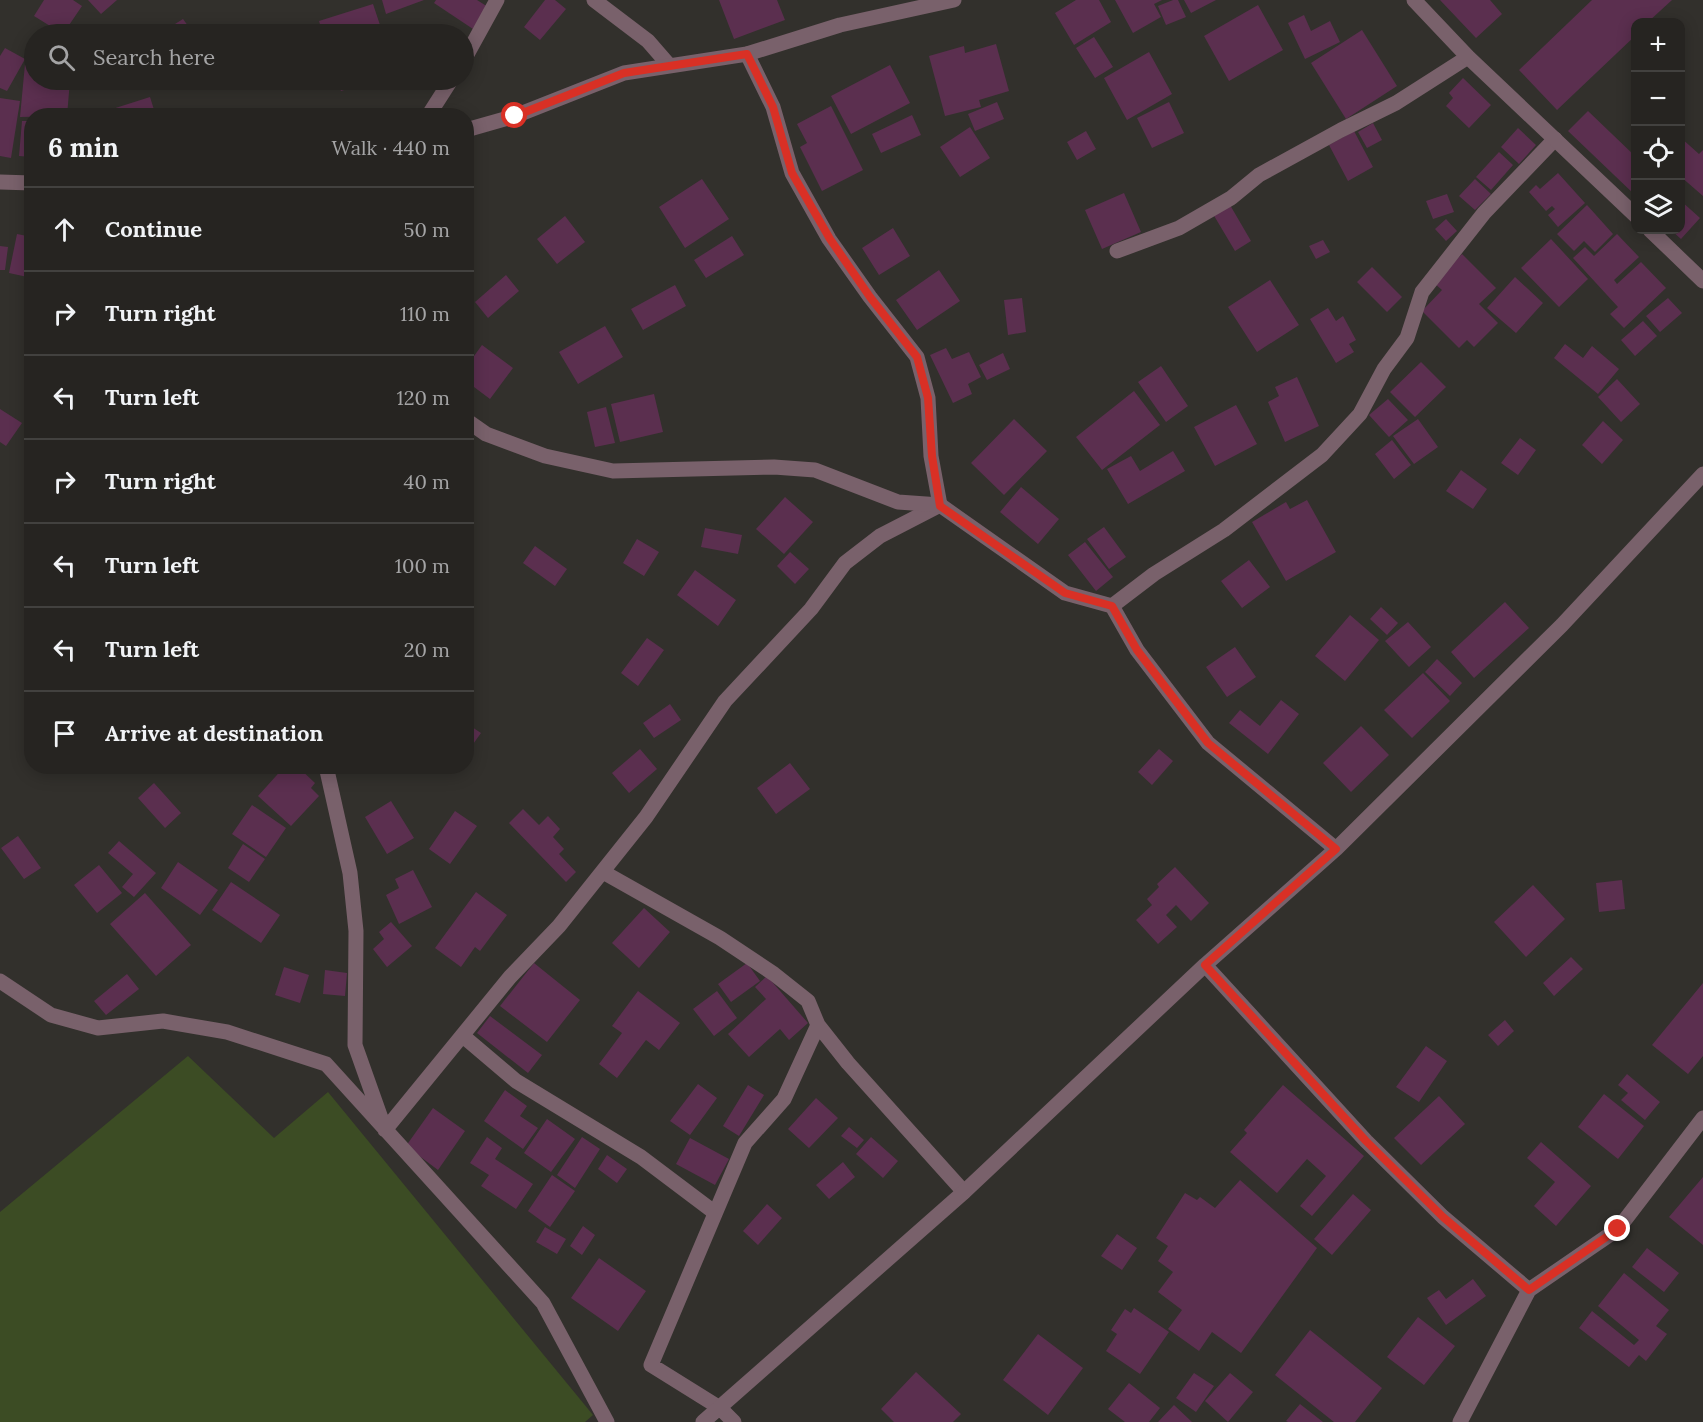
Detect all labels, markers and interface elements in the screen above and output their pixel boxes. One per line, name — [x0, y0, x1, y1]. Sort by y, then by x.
map controls — [1631, 18, 1685, 234]
button: + — [1631, 18, 1685, 72]
search box — [24, 24, 474, 90]
icon: search — [45, 41, 78, 74]
text: Search here — [93, 43, 215, 71]
button: − — [1631, 72, 1685, 126]
route start — [501, 102, 527, 128]
button: locate — [1631, 126, 1685, 180]
text: 6 min — [48, 131, 119, 164]
text: Walk · 440 m — [332, 135, 450, 160]
button: layers — [1631, 180, 1685, 234]
icon: ahead — [48, 213, 81, 246]
text: Continue — [105, 215, 202, 243]
text: 50 m — [404, 217, 450, 242]
icon: right — [48, 297, 81, 330]
text: Turn right — [105, 299, 216, 327]
text: 110 m — [400, 301, 450, 326]
icon: left — [48, 381, 81, 414]
text: Turn left — [105, 383, 199, 411]
text: 120 m — [396, 385, 450, 410]
icon: right — [48, 465, 81, 498]
text: Turn right — [105, 467, 216, 495]
text: 40 m — [404, 469, 450, 494]
icon: left — [48, 549, 81, 582]
text: Turn left — [105, 551, 199, 579]
text: 100 m — [395, 553, 450, 578]
icon: left — [48, 633, 81, 666]
text: Turn left — [105, 635, 199, 663]
text: 20 m — [404, 637, 450, 662]
icon: arrive — [48, 717, 81, 750]
text: Arrive at destination — [105, 719, 323, 747]
route end — [1604, 1215, 1630, 1241]

